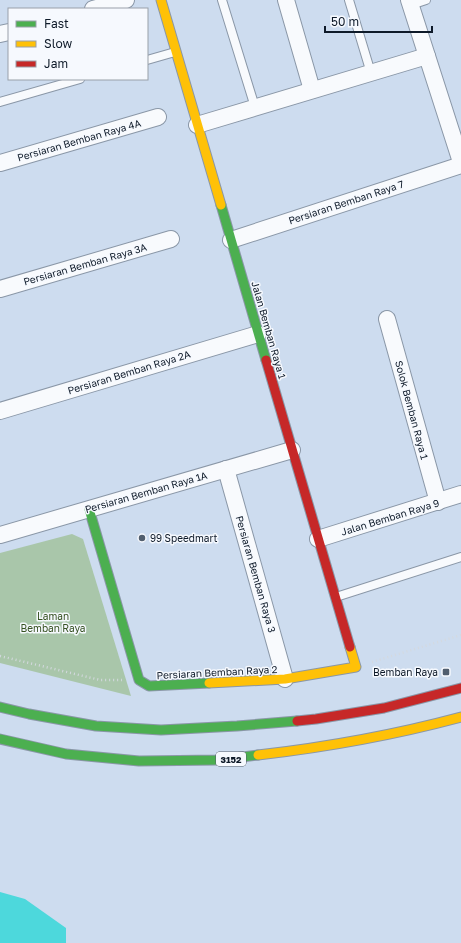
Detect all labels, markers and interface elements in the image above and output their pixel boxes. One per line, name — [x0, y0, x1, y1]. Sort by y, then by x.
legend — [8, 8, 148, 80]
scale bar — [325, 8, 432, 34]
text: 50 m — [331, 14, 359, 29]
text: Fast — [44, 16, 69, 31]
text: Slow — [44, 36, 72, 51]
text: Jam — [44, 56, 68, 71]
street label: Persiaran Bemban Raya 4A — [16, 116, 142, 163]
street label: Persiaran Bemban Raya 7 — [287, 178, 405, 226]
street label: Persiaran Bemban Raya 3A — [22, 241, 148, 287]
street label: Jalan Bemban Raya 1 — [249, 280, 289, 380]
street label: Persiaran Bemban Raya 2A — [66, 347, 192, 396]
street label: Solok Bemban Raya 1 — [393, 359, 431, 461]
street label: Persiaran Bemban Raya 1A — [83, 469, 209, 515]
street label: Jalan Bemban Raya 9 — [339, 496, 441, 538]
street label: Persiaran Bemban Raya 3 — [234, 514, 279, 634]
place label: 99 Speedmart — [150, 532, 218, 544]
marker: 99 Speedmart — [137, 533, 147, 543]
park label: Laman Bemban Raya — [21, 610, 85, 634]
street label: Persiaran Bemban Raya 2 — [156, 663, 278, 681]
place label: Bemban Raya — [373, 666, 438, 678]
marker: Bemban Raya — [441, 667, 451, 677]
road number: 3152 — [216, 752, 246, 766]

